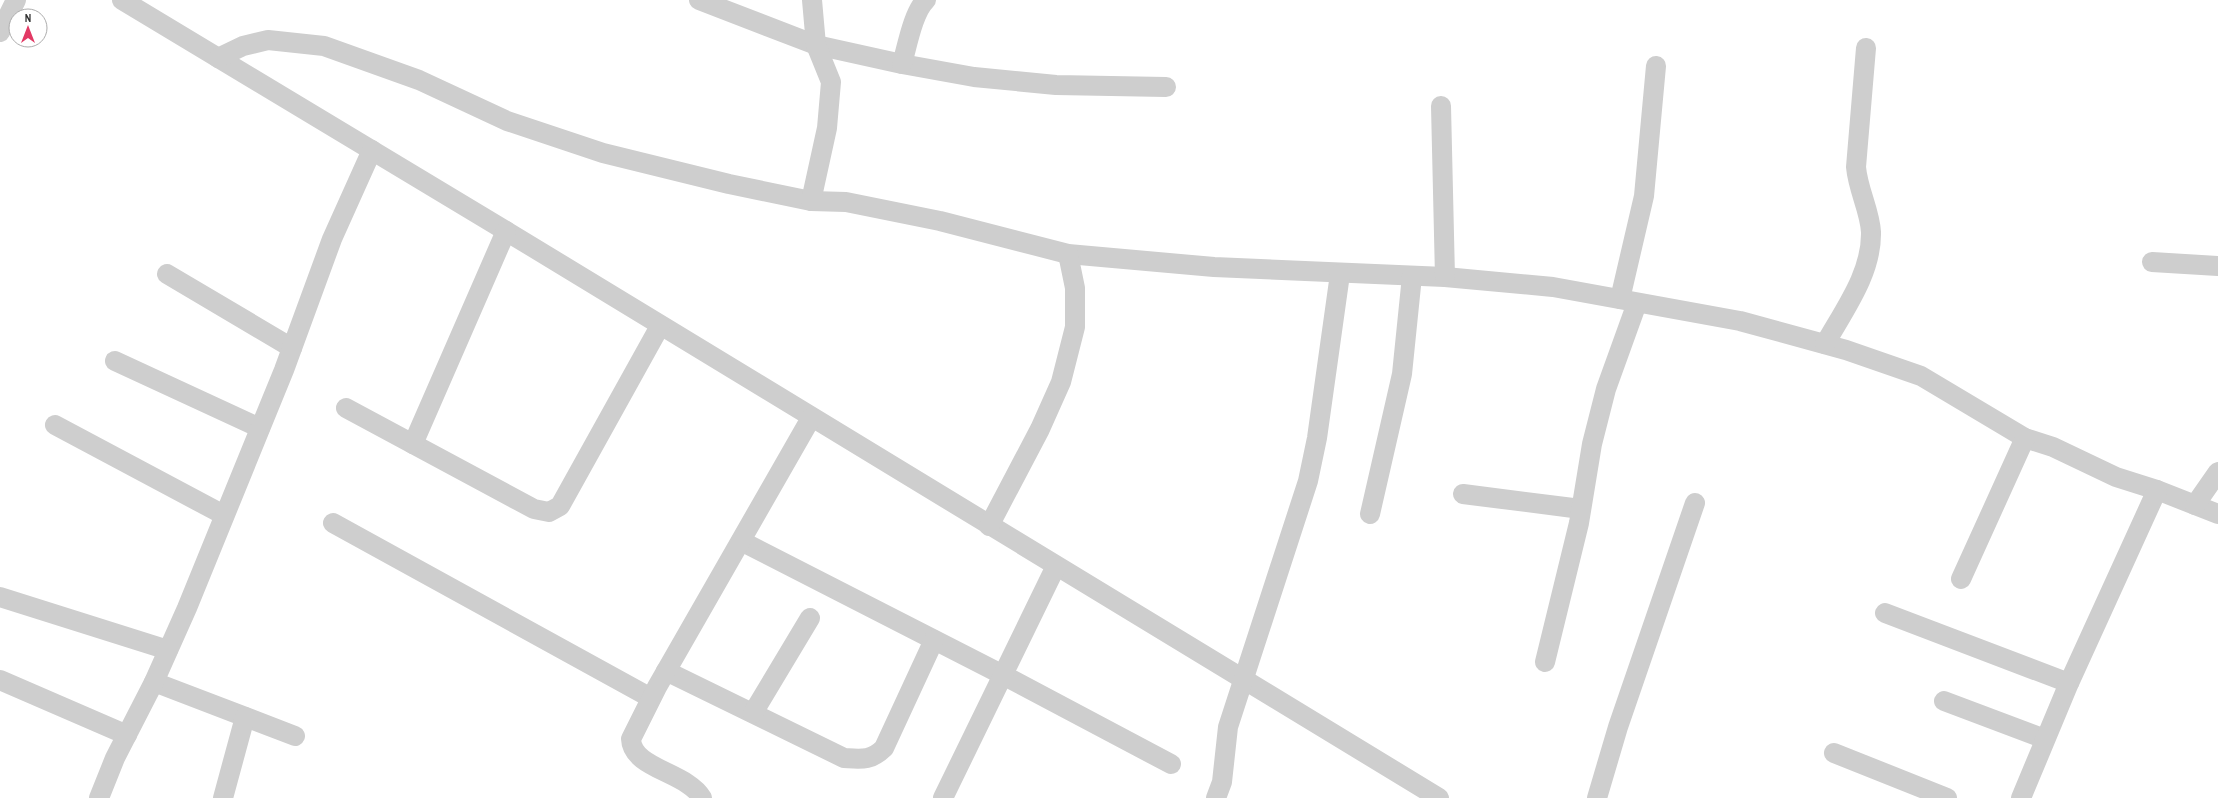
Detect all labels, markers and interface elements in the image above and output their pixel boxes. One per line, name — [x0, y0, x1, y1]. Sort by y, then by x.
north arrow — [8, 8, 48, 48]
text: N — [25, 11, 31, 25]

